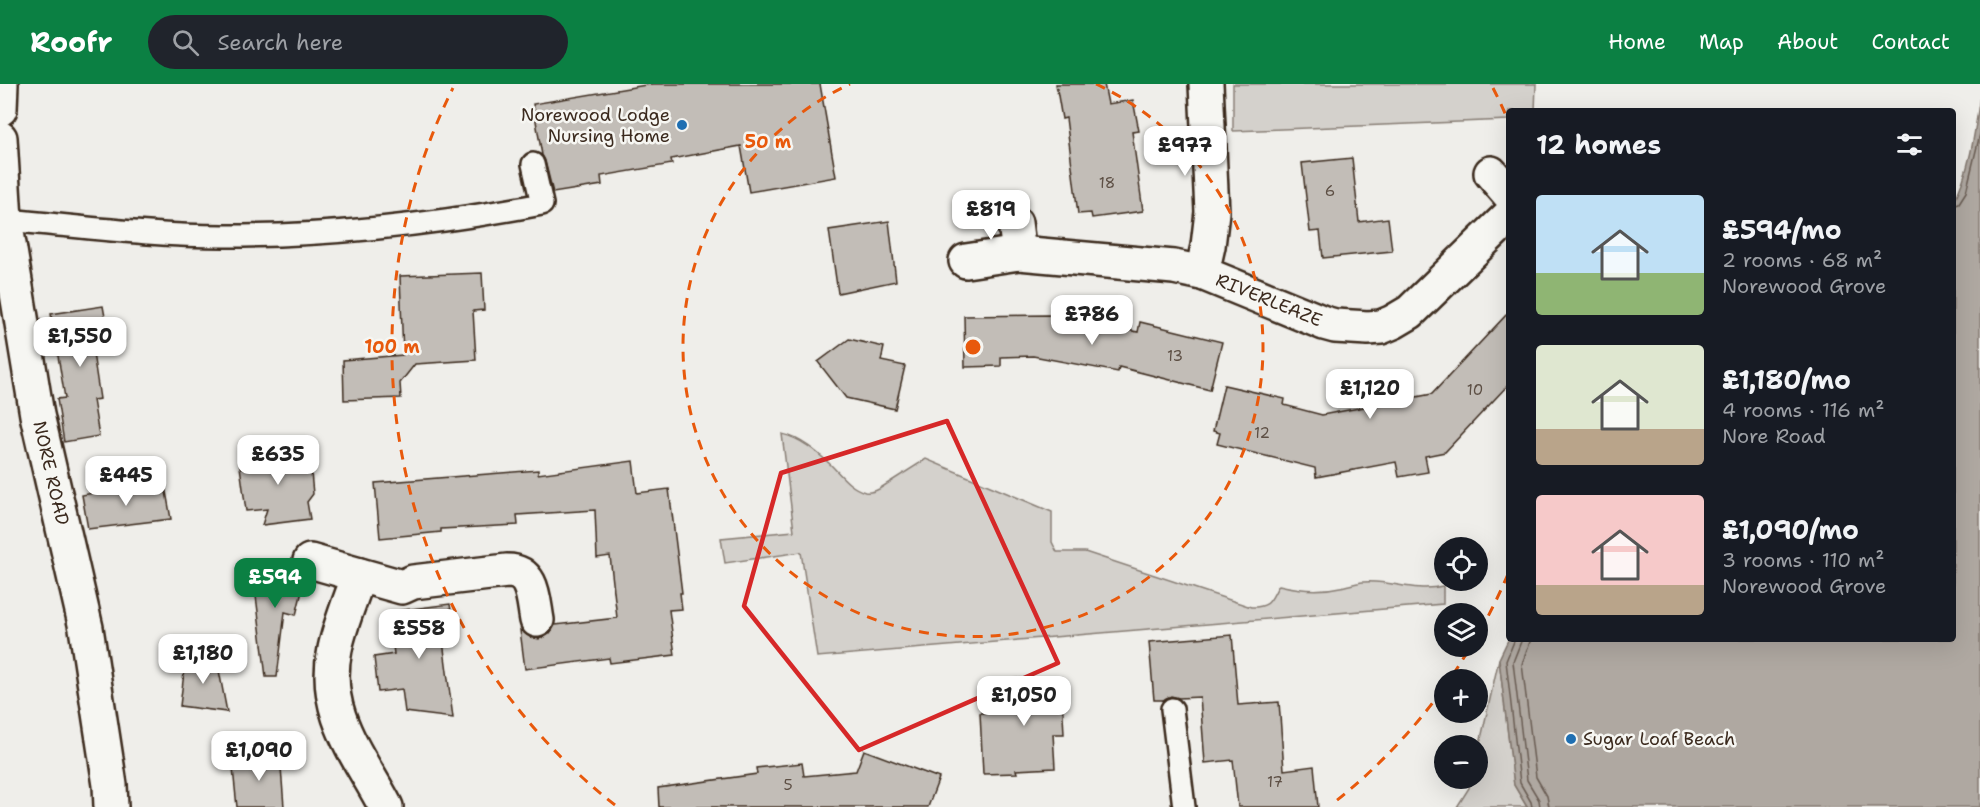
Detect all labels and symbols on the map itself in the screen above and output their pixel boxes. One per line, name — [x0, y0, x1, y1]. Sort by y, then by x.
place label: Norewood Lodge Nursing Home — [521, 103, 670, 148]
marker: Norewood Lodge Nursing Home — [675, 118, 689, 132]
pin: £977 — [1149, 126, 1221, 177]
text: 50 m — [745, 130, 792, 154]
house number: 18 — [1099, 173, 1115, 193]
house number: 6 — [1325, 181, 1335, 201]
pin: £819 — [955, 190, 1027, 241]
street label: RIVERLEAZE — [1212, 268, 1326, 332]
pin: £786 — [1056, 295, 1128, 346]
pin: £1,550 — [31, 317, 129, 368]
text: 100 m — [364, 335, 420, 359]
centre of rings — [963, 337, 983, 357]
house number: 13 — [1167, 346, 1183, 366]
pin: £1,120 — [1321, 369, 1419, 420]
house number: 10 — [1467, 380, 1483, 400]
street label: NORE ROAD — [27, 419, 75, 528]
house number: 12 — [1254, 423, 1270, 443]
pin: £635 — [242, 435, 314, 486]
pin: £445 — [90, 456, 162, 507]
pin: £594 — [239, 558, 311, 609]
pin: £558 — [383, 609, 455, 660]
pin: £1,180 — [154, 634, 252, 685]
pin: £1,050 — [975, 676, 1073, 727]
place label: Sugar Loaf Beach — [1583, 727, 1735, 751]
pin: £1,090 — [210, 731, 308, 782]
marker: Sugar Loaf Beach — [1564, 732, 1578, 746]
house number: 17 — [1267, 772, 1283, 792]
house number: 5 — [783, 775, 793, 795]

